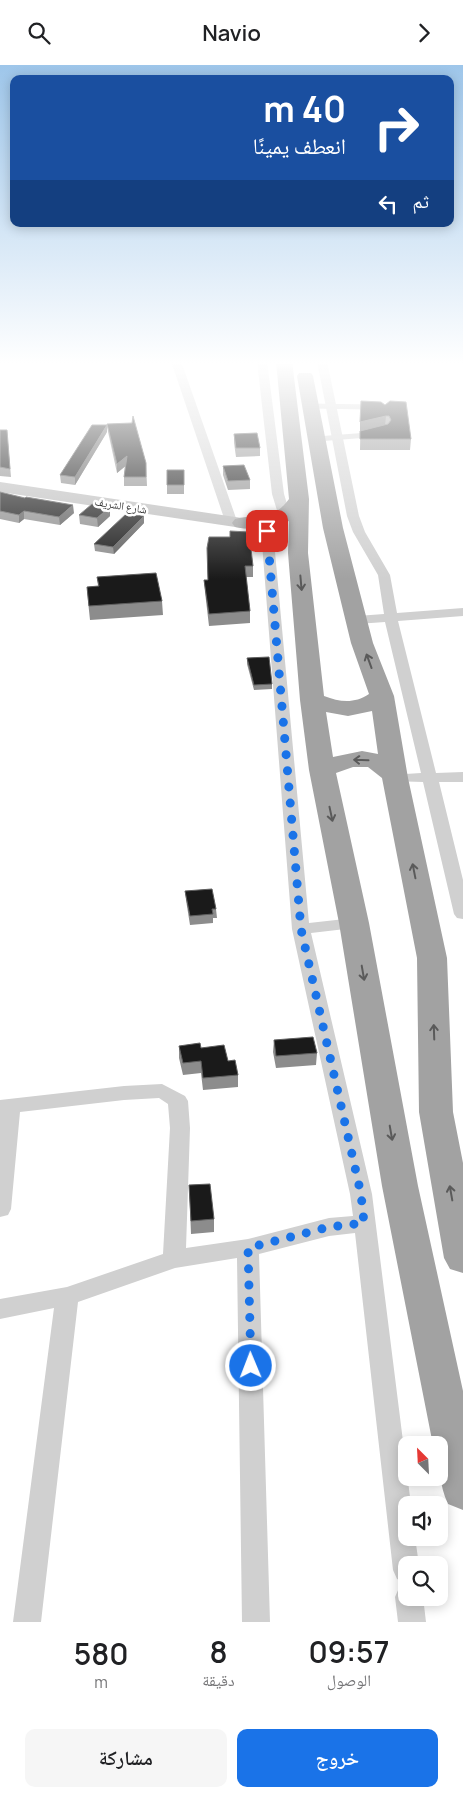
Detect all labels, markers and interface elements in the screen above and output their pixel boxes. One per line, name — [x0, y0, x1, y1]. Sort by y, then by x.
text: Navio — [202, 18, 261, 48]
icon: search — [25, 19, 53, 47]
icon: forward — [410, 19, 438, 47]
text: 40 m — [263, 85, 346, 133]
icon: right — [364, 95, 429, 160]
text: انعطف يمينًا — [253, 131, 346, 161]
text: ثم — [412, 188, 429, 214]
icon: left — [374, 190, 402, 218]
street label: شارع الشريف — [94, 493, 148, 517]
pin — [246, 510, 288, 552]
icon: arrive — [253, 517, 281, 545]
one-way arrow — [296, 575, 306, 591]
one-way arrow — [364, 654, 373, 669]
one-way arrow — [354, 755, 370, 765]
one-way arrow — [327, 805, 337, 821]
one-way arrow — [409, 863, 418, 879]
one-way arrow — [358, 965, 368, 981]
one-way arrow — [429, 1024, 439, 1040]
one-way arrow — [387, 1125, 397, 1141]
one-way arrow — [446, 1185, 455, 1201]
position arrow — [224, 1339, 276, 1391]
north arrow — [398, 1436, 448, 1486]
map controls — [398, 1436, 448, 1606]
button: sound — [398, 1496, 448, 1546]
button: search — [398, 1556, 448, 1606]
text: 8 — [209, 1631, 227, 1672]
text: 09:57 — [308, 1631, 389, 1672]
text: 580 — [74, 1633, 129, 1674]
text: دقيقة — [202, 1669, 235, 1691]
text: الوصول — [327, 1669, 371, 1691]
text: m — [94, 1671, 108, 1693]
button: مشاركة — [25, 1729, 227, 1787]
button: خروج — [237, 1729, 438, 1787]

